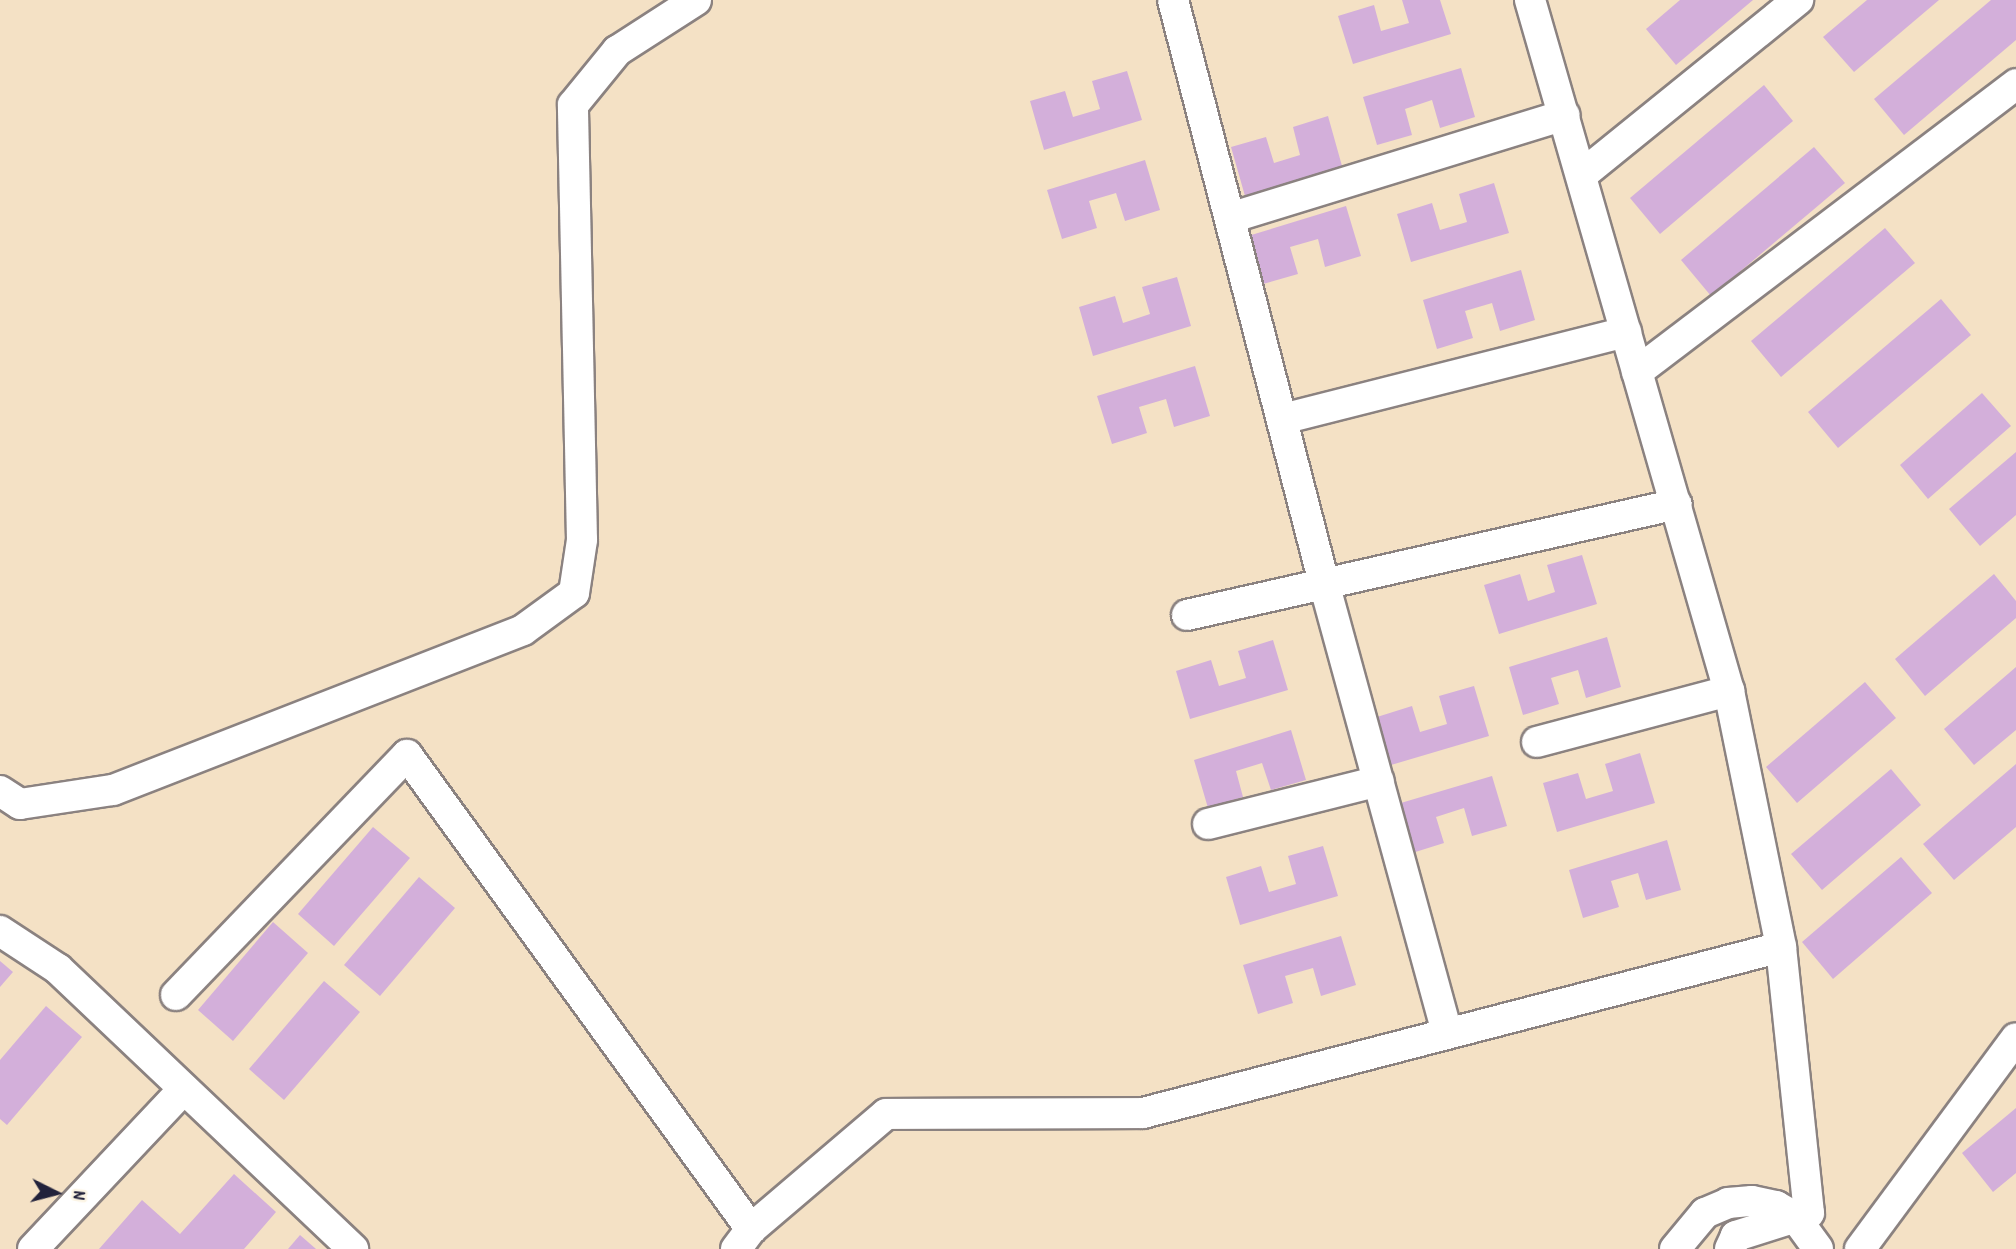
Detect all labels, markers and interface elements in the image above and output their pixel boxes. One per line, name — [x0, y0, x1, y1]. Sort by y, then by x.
north arrow — [21, 1158, 91, 1228]
text: N — [63, 1189, 91, 1201]

